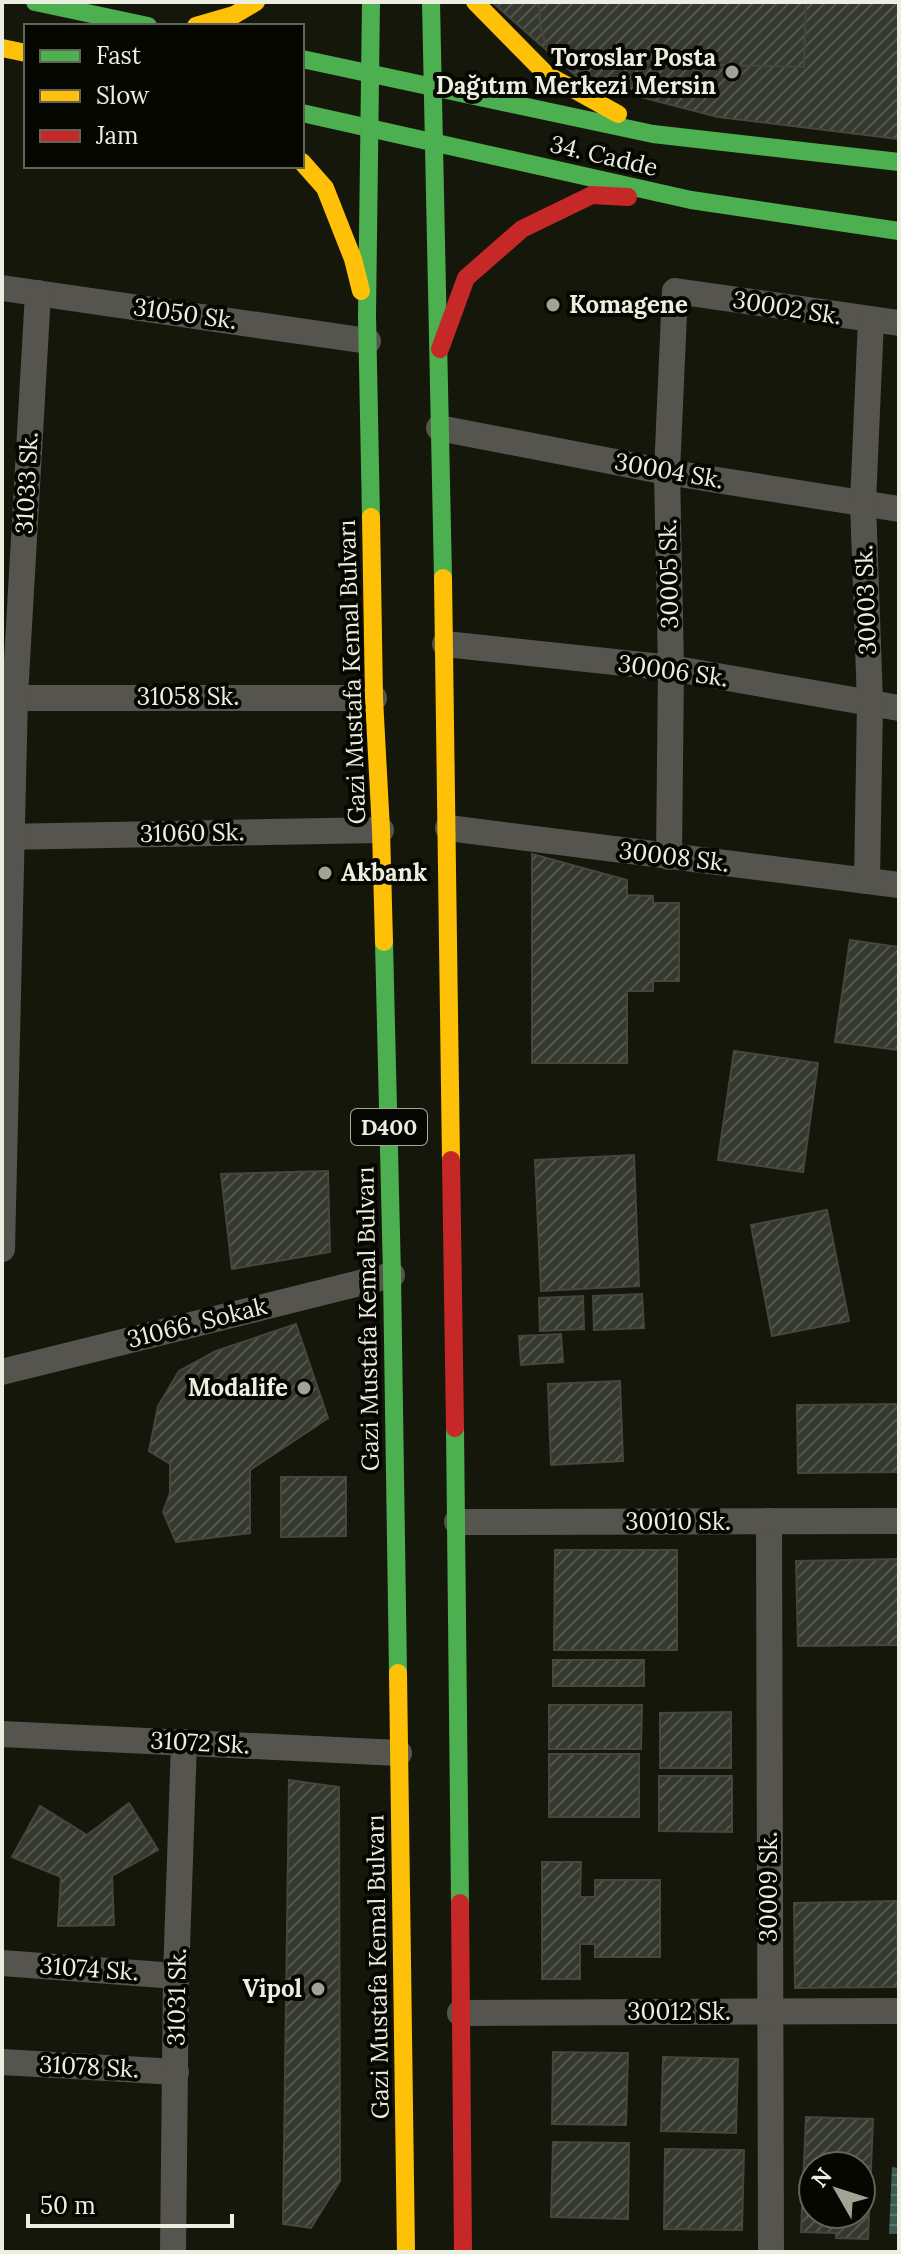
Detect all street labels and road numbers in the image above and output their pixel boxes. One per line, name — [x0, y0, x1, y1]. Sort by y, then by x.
street label: 34. Cadde — [547, 128, 661, 183]
street label: 30002 Sk. — [731, 284, 844, 331]
street label: 31050 Sk. — [132, 291, 239, 336]
street label: 31033 Sk. — [8, 431, 45, 535]
street label: 30004 Sk. — [612, 446, 726, 495]
street label: Gazi Mustafa Kemal Bulvarı — [331, 519, 372, 825]
street label: 30005 Sk. — [652, 519, 685, 629]
street label: 30003 Sk. — [848, 544, 883, 656]
street label: 30006 Sk. — [616, 647, 730, 694]
street label: 31058 Sk. — [137, 681, 239, 712]
street label: 31060 Sk. — [139, 816, 245, 849]
street label: 30008 Sk. — [617, 834, 731, 879]
road number: D400 — [351, 1109, 427, 1145]
street label: Gazi Mustafa Kemal Bulvarı — [349, 1166, 386, 1472]
street label: 31066. Sokak — [124, 1290, 270, 1355]
street label: 30010 Sk. — [625, 1506, 731, 1537]
street label: 31072 Sk. — [150, 1724, 250, 1761]
street label: Gazi Mustafa Kemal Bulvarı — [359, 1814, 396, 2120]
street label: 30009 Sk. — [753, 1832, 784, 1942]
street label: 31031 Sk. — [160, 1948, 193, 2046]
street label: 31074 Sk. — [39, 1950, 139, 1987]
street label: 30012 Sk. — [627, 1996, 731, 2027]
street label: 31078 Sk. — [38, 2048, 140, 2085]

